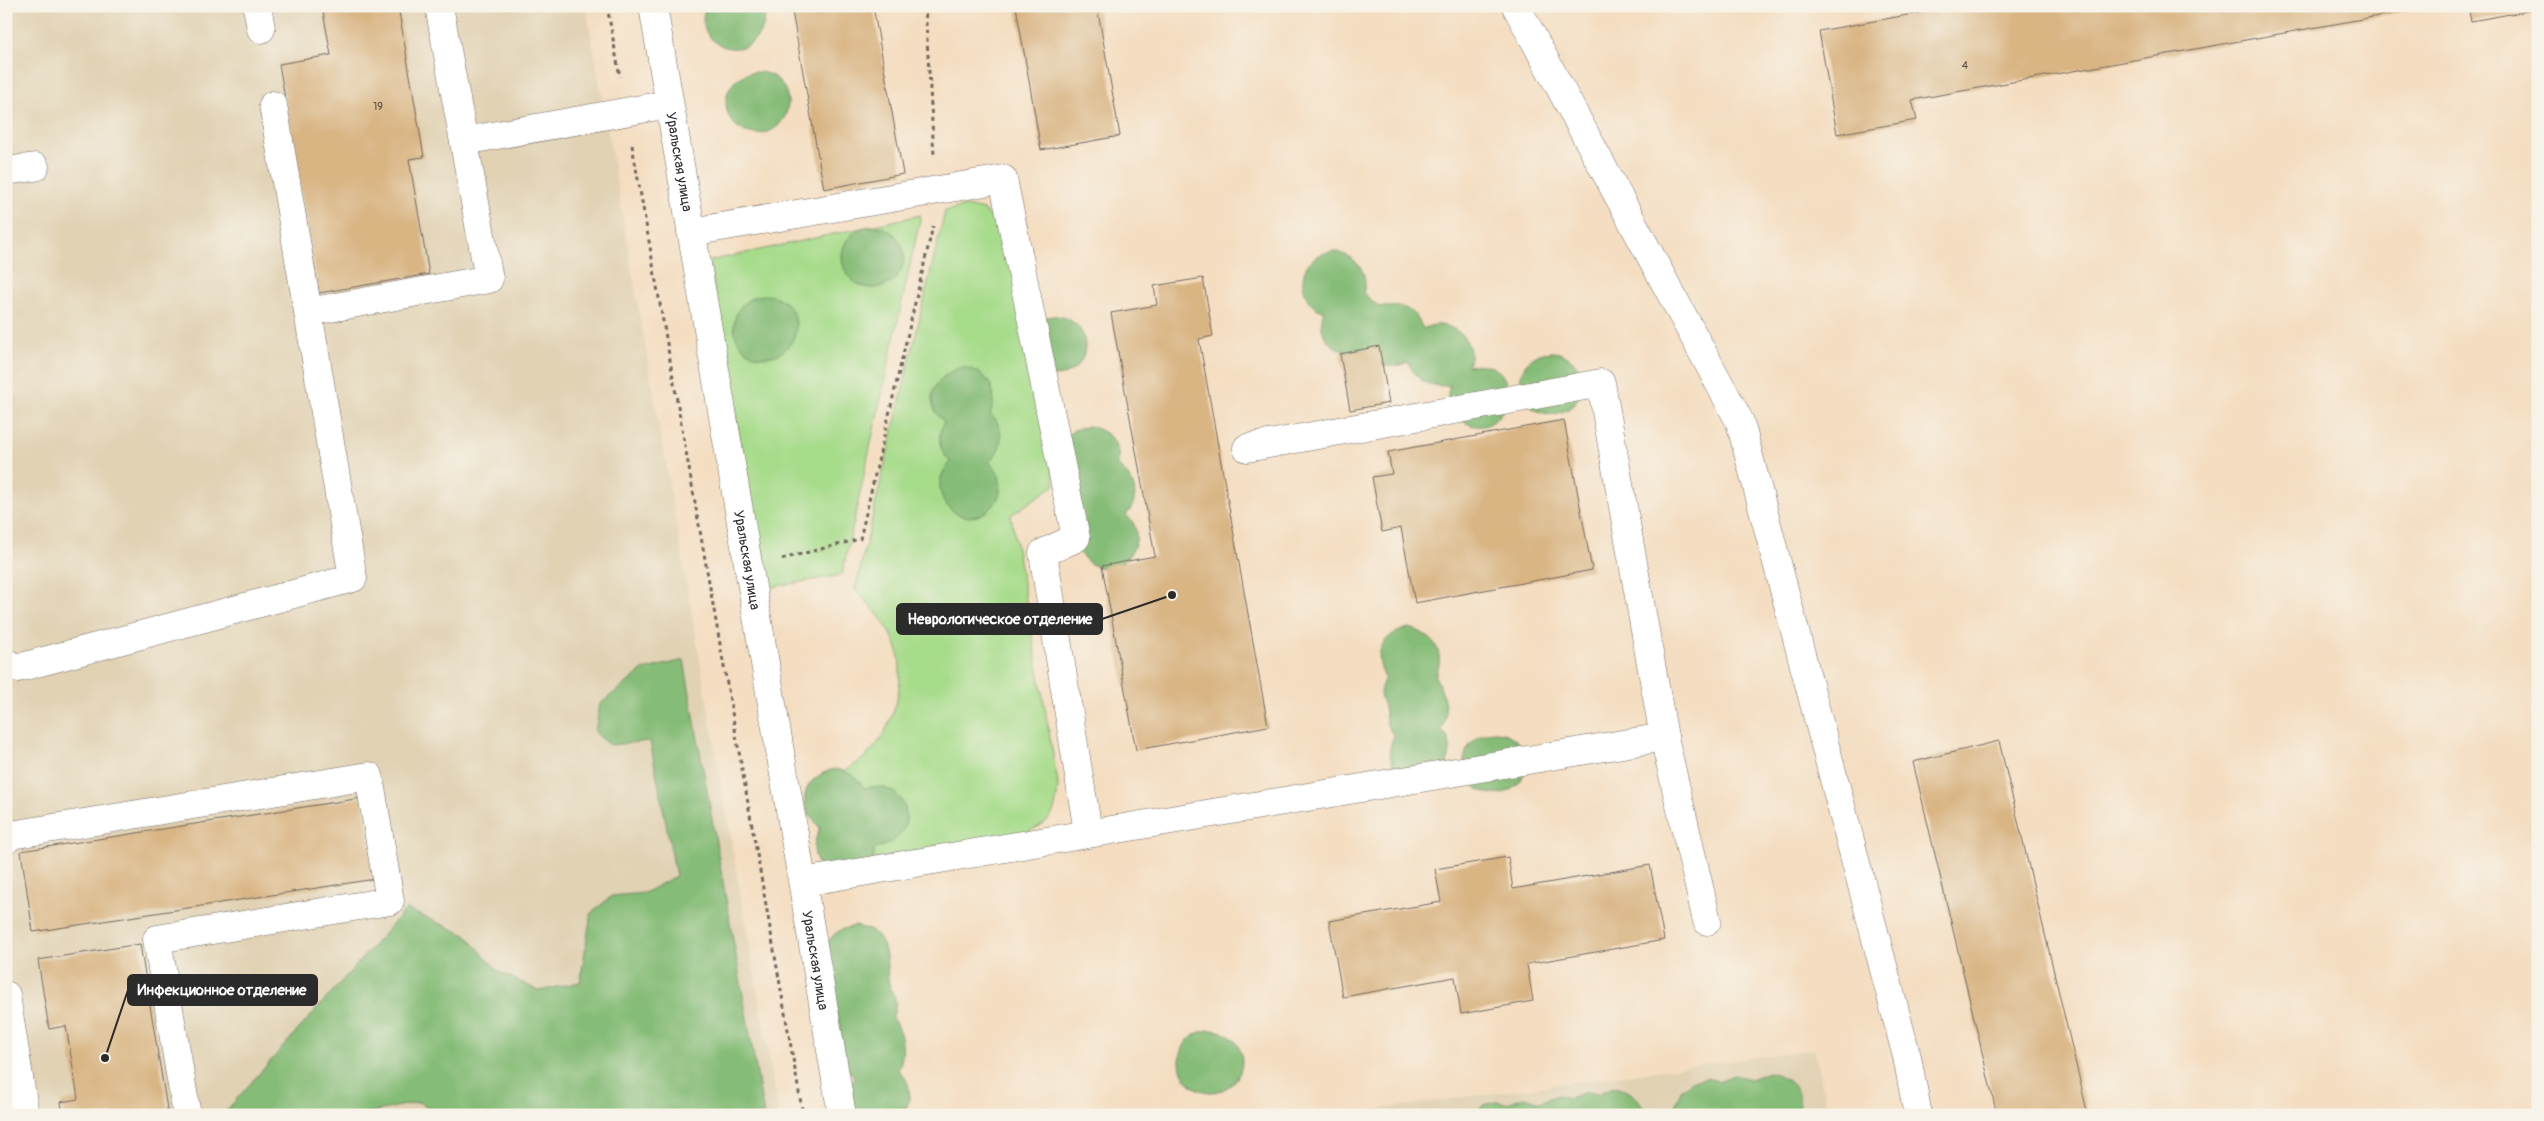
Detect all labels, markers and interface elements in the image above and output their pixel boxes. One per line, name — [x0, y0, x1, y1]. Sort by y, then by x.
house number: 4 — [1962, 59, 1969, 72]
house number: 19 — [373, 100, 383, 113]
street label: Уральская улица — [662, 111, 696, 213]
street label: Уральская улица — [730, 509, 764, 611]
callout: Неврологическое отделение — [897, 604, 1102, 634]
text: Неврологическое отделение — [908, 610, 1093, 629]
street label: Уральская улица — [798, 909, 832, 1011]
callout: Инфекционное отделение — [128, 975, 317, 1005]
text: Инфекционное отделение — [138, 981, 307, 1000]

